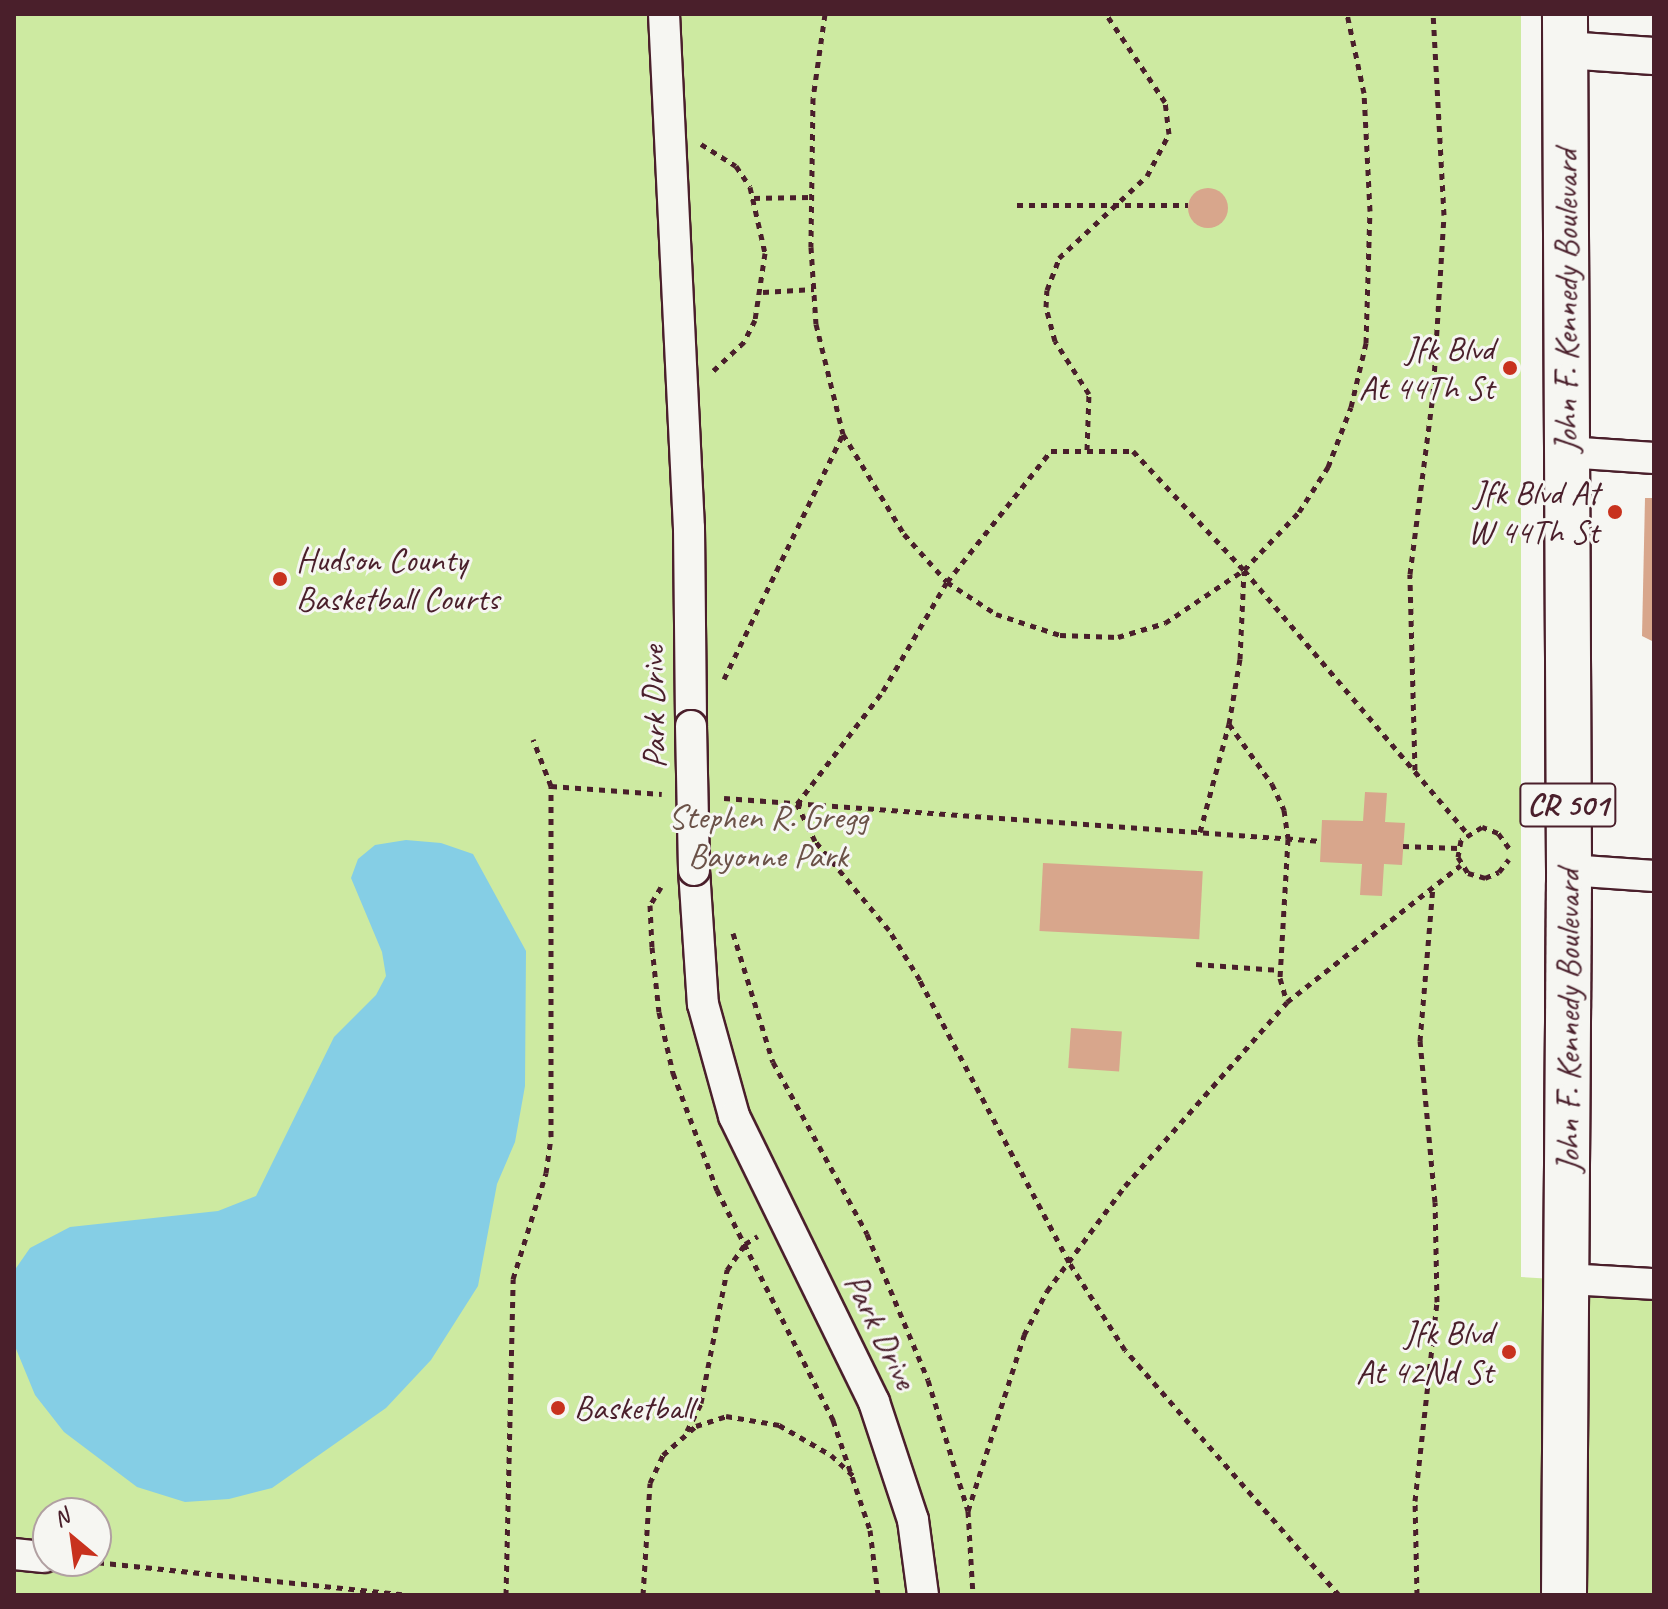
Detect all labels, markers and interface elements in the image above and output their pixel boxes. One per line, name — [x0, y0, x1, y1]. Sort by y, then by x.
street label: John F. Kennedy Boulevard — [1546, 149, 1586, 453]
place label: Jfk Blvd At 44Th St — [1358, 328, 1494, 408]
marker: Jfk Blvd At 44Th St — [1501, 359, 1519, 377]
place label: Jfk Blvd At W 44Th St — [1467, 472, 1599, 552]
marker: Jfk Blvd At W 44Th St — [1606, 503, 1624, 521]
place label: Hudson County Basketball Courts — [296, 539, 499, 618]
marker: Hudson County Basketball Courts — [271, 570, 289, 588]
street label: Park Drive — [632, 645, 674, 769]
road number: CR 501 — [1518, 777, 1618, 833]
park label: Stephen R. Gregg Bayonne Park — [668, 796, 868, 876]
street label: John F. Kennedy Boulevard — [1548, 869, 1588, 1173]
street label: Park Drive — [836, 1267, 926, 1395]
place label: Jfk Blvd At 42Nd St — [1355, 1312, 1493, 1392]
marker: Jfk Blvd At 42Nd St — [1500, 1343, 1518, 1361]
place label: Basketball — [574, 1388, 693, 1428]
marker: Basketball — [549, 1399, 567, 1417]
north arrow — [32, 1497, 112, 1577]
text: N — [49, 1502, 74, 1533]

